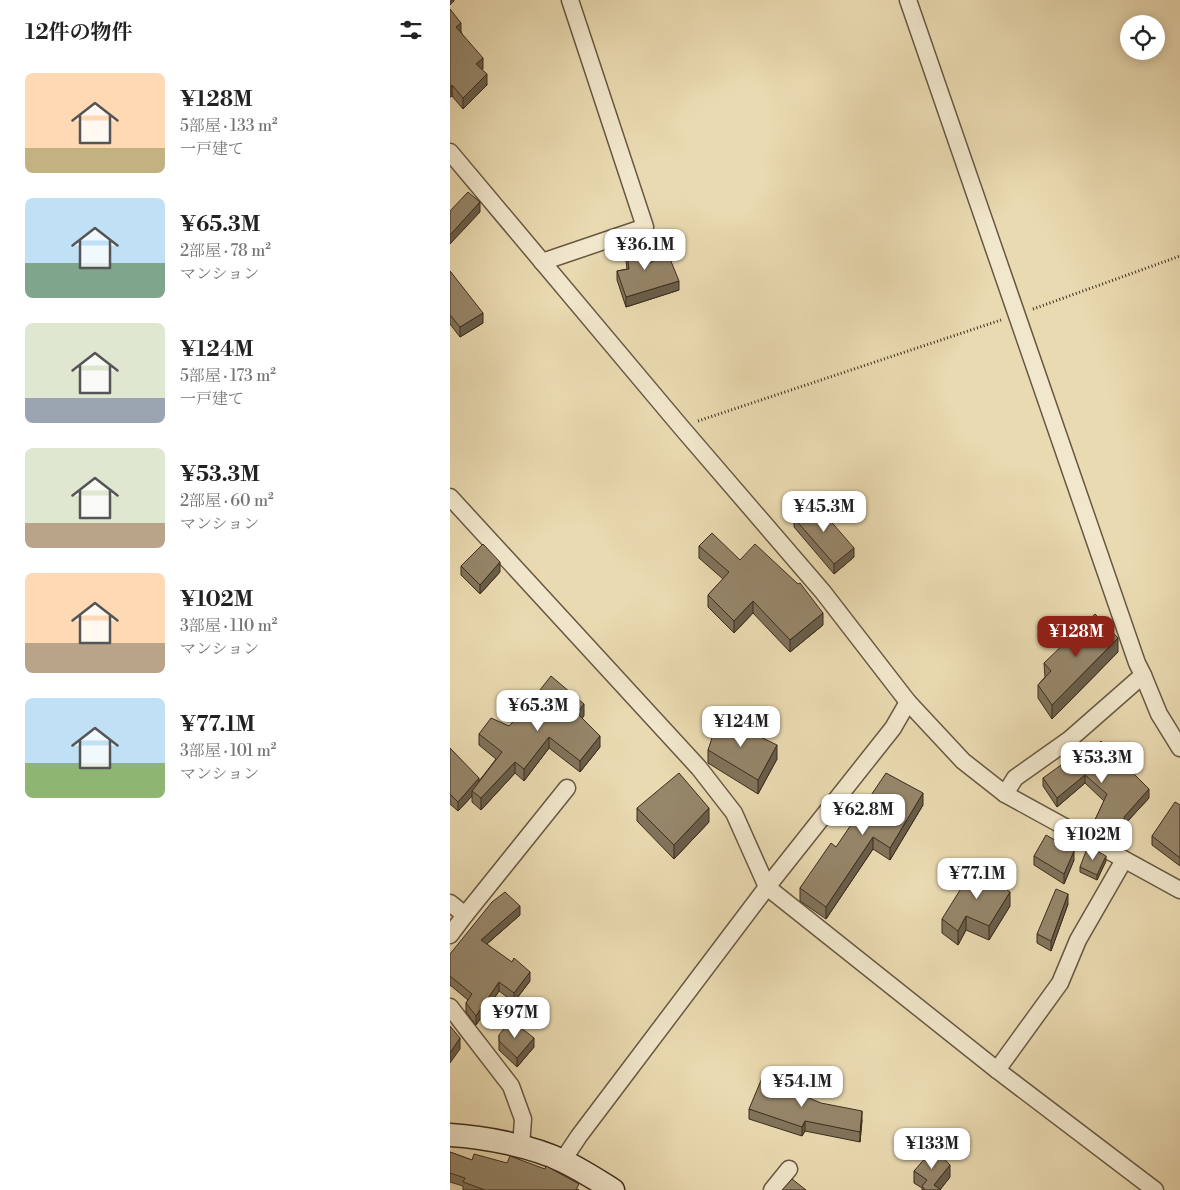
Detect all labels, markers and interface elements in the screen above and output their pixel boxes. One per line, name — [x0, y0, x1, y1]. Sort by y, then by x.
map controls — [1120, 15, 1165, 60]
button: locate — [1120, 15, 1165, 60]
icon: filters — [397, 16, 425, 44]
text: 12件の物件 — [25, 20, 133, 46]
text: ¥128M — [180, 87, 253, 113]
icon: home — [65, 93, 125, 153]
text: 5部屋 · 133 m² — [180, 116, 278, 136]
text: 一戸建て — [180, 139, 244, 159]
text: ¥65.3M — [180, 212, 260, 238]
icon: home — [65, 218, 125, 278]
pin: ¥36.1M — [604, 228, 686, 271]
text: ¥36.1M — [616, 235, 675, 255]
text: 2部屋 · 78 m² — [180, 241, 271, 261]
text: マンション — [180, 264, 259, 284]
text: ¥124M — [180, 337, 253, 363]
icon: home — [65, 343, 125, 403]
text: 5部屋 · 173 m² — [180, 366, 276, 386]
text: 一戸建て — [180, 389, 244, 409]
text: ¥53.3M — [180, 462, 260, 488]
icon: home — [65, 468, 125, 528]
pin: ¥45.3M — [783, 490, 865, 533]
text: 2部屋 · 60 m² — [180, 491, 274, 511]
text: ¥45.3M — [793, 497, 855, 517]
text: マンション — [180, 514, 259, 534]
text: ¥102M — [180, 587, 253, 613]
icon: home — [65, 593, 125, 653]
text: 3部屋 · 110 m² — [180, 616, 277, 636]
pin: ¥128M — [1041, 616, 1111, 658]
text: ¥128M — [1048, 622, 1104, 642]
text: マンション — [180, 639, 259, 659]
pin: ¥65.3M — [497, 690, 579, 732]
text: ¥65.3M — [507, 696, 569, 716]
pin: ¥124M — [706, 706, 776, 748]
text: ¥77.1M — [180, 712, 255, 738]
text: ¥124M — [713, 712, 769, 732]
icon: home — [65, 718, 125, 778]
text: 3部屋 · 101 m² — [180, 741, 276, 761]
pin: ¥53.3M — [1061, 742, 1143, 784]
text: ¥53.3M — [1072, 748, 1132, 768]
text: マンション — [180, 764, 259, 784]
pin: ¥62.8M — [822, 794, 904, 836]
text: ¥62.8M — [832, 800, 894, 820]
pin: ¥102M — [1058, 818, 1128, 861]
text: ¥102M — [1065, 825, 1121, 845]
pin: ¥77.1M — [936, 858, 1018, 900]
text: ¥77.1M — [948, 864, 1006, 884]
pin: ¥97M — [485, 996, 545, 1039]
text: ¥97M — [492, 1003, 538, 1023]
pin: ¥54.1M — [761, 1066, 843, 1108]
text: ¥54.1M — [772, 1072, 832, 1092]
pin: ¥133M — [897, 1128, 967, 1170]
text: ¥133M — [905, 1134, 959, 1154]

